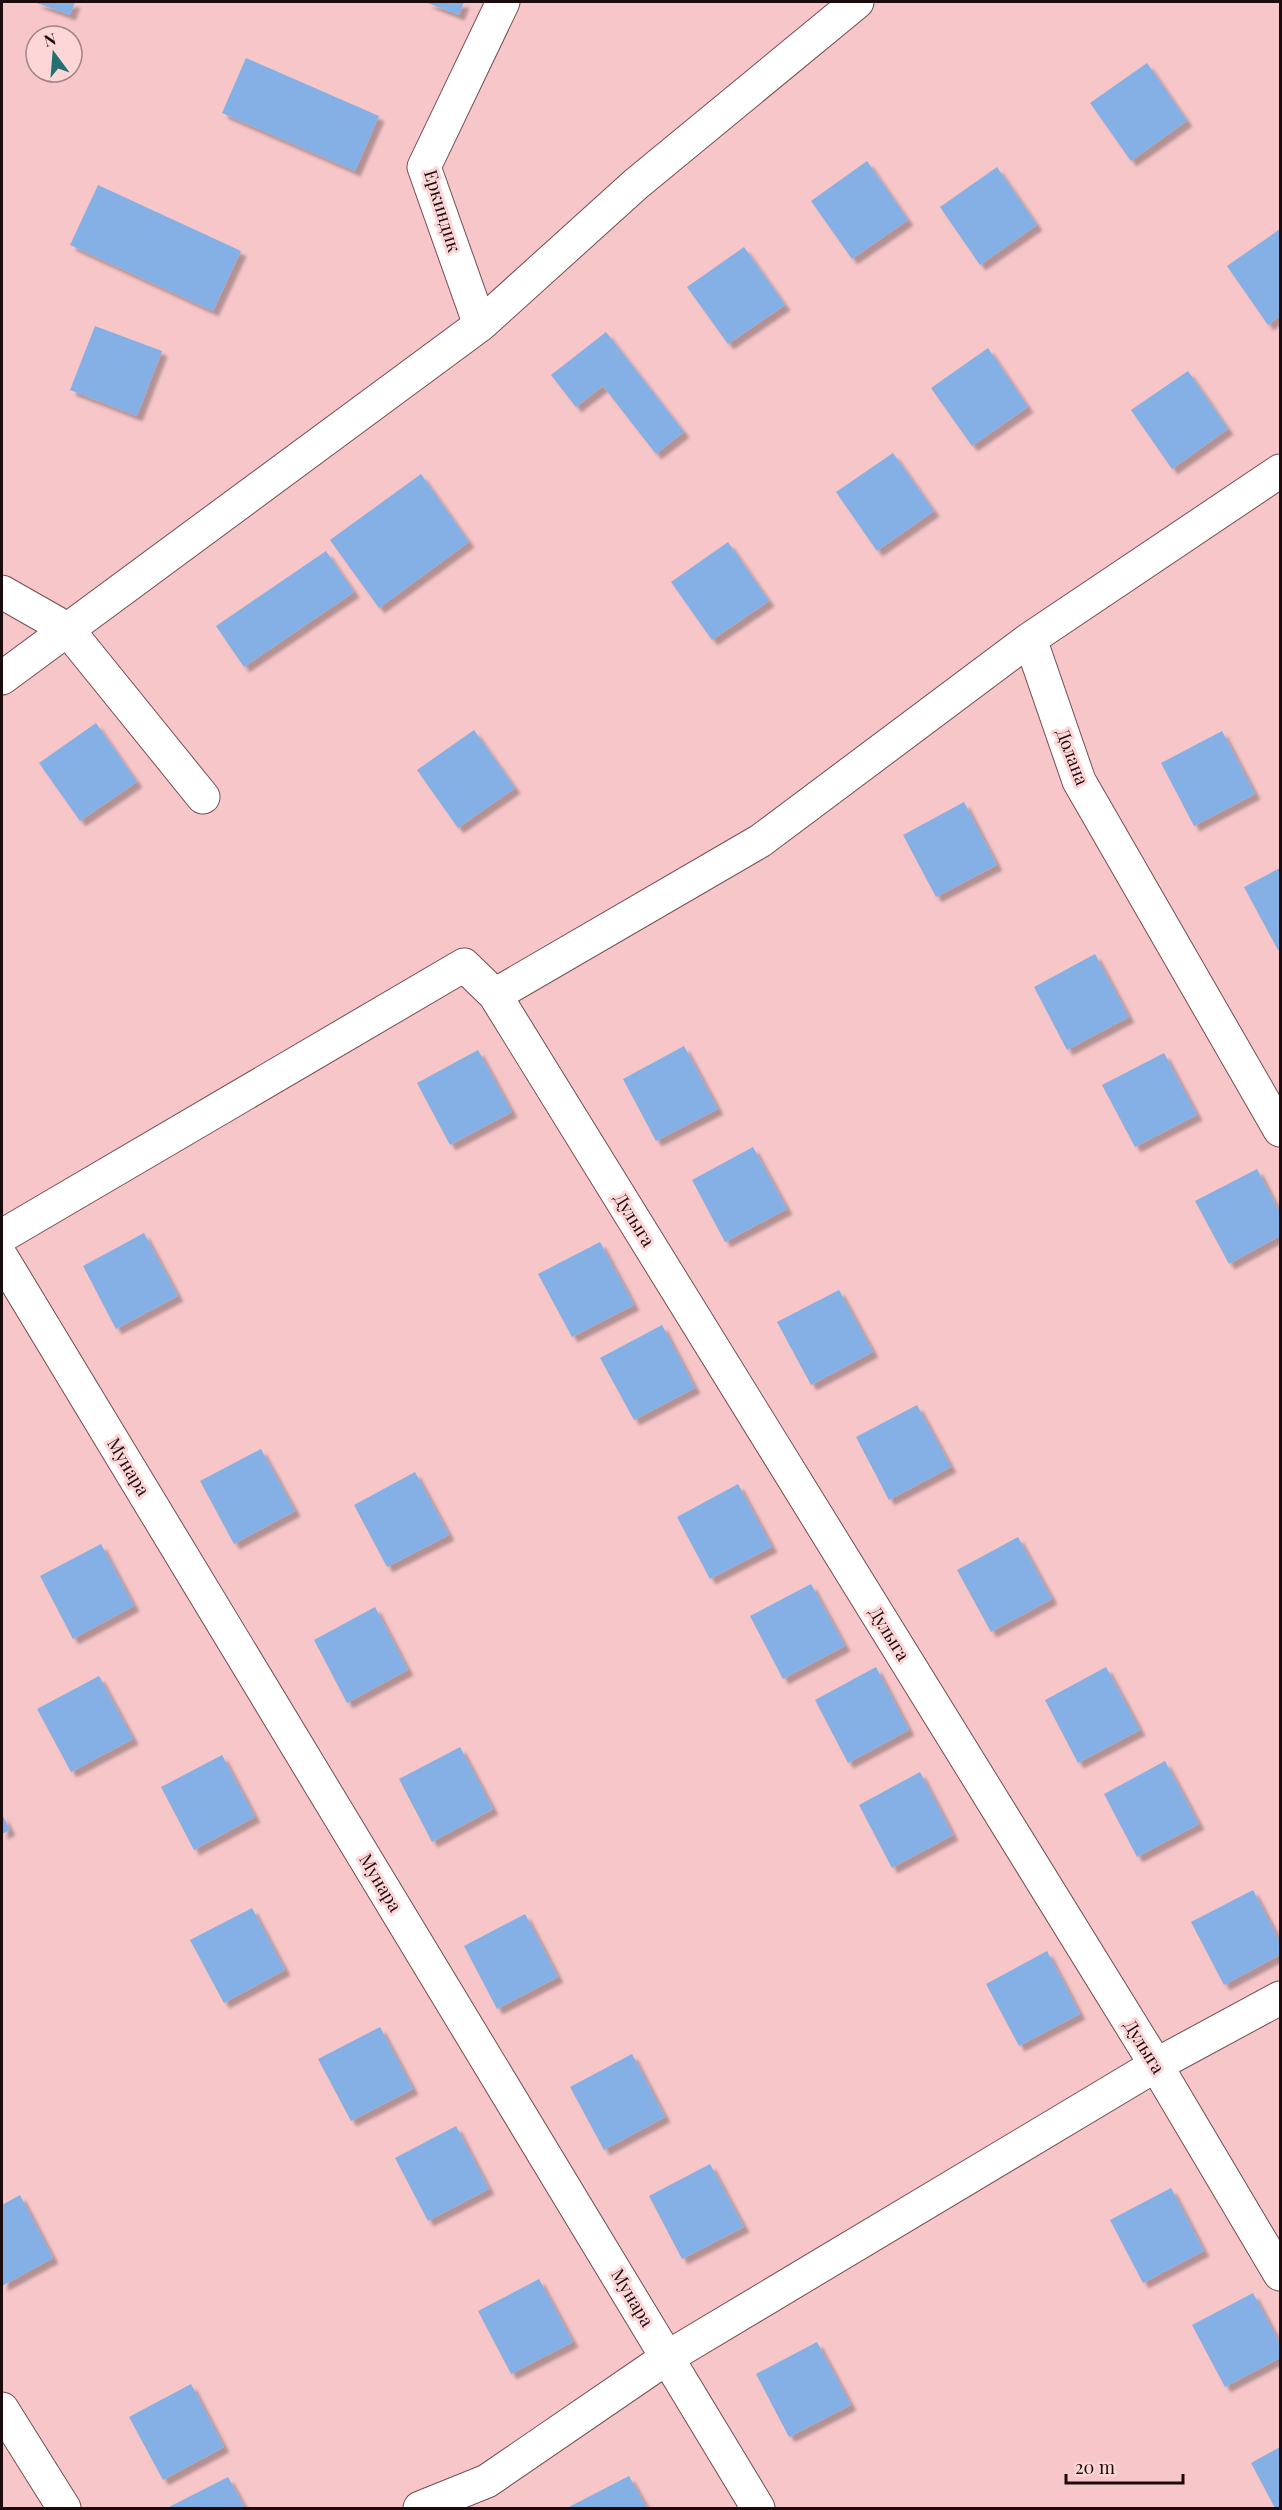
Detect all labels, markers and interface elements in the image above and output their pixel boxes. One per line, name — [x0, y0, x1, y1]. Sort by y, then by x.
north arrow — [24, 24, 84, 84]
text: N — [41, 27, 59, 51]
street label: Еркиндик — [419, 167, 467, 255]
street label: Долана — [1051, 725, 1095, 788]
street label: Дулыга — [609, 1188, 661, 1251]
street label: Мунара — [102, 1433, 156, 1500]
street label: Дулыга — [864, 1602, 916, 1665]
street label: Мунара — [354, 1849, 408, 1916]
street label: Дулыга — [1119, 2015, 1171, 2078]
street label: Мунара — [606, 2264, 660, 2331]
scale bar — [1066, 2447, 1183, 2485]
text: 20 m — [1075, 2455, 1115, 2479]

